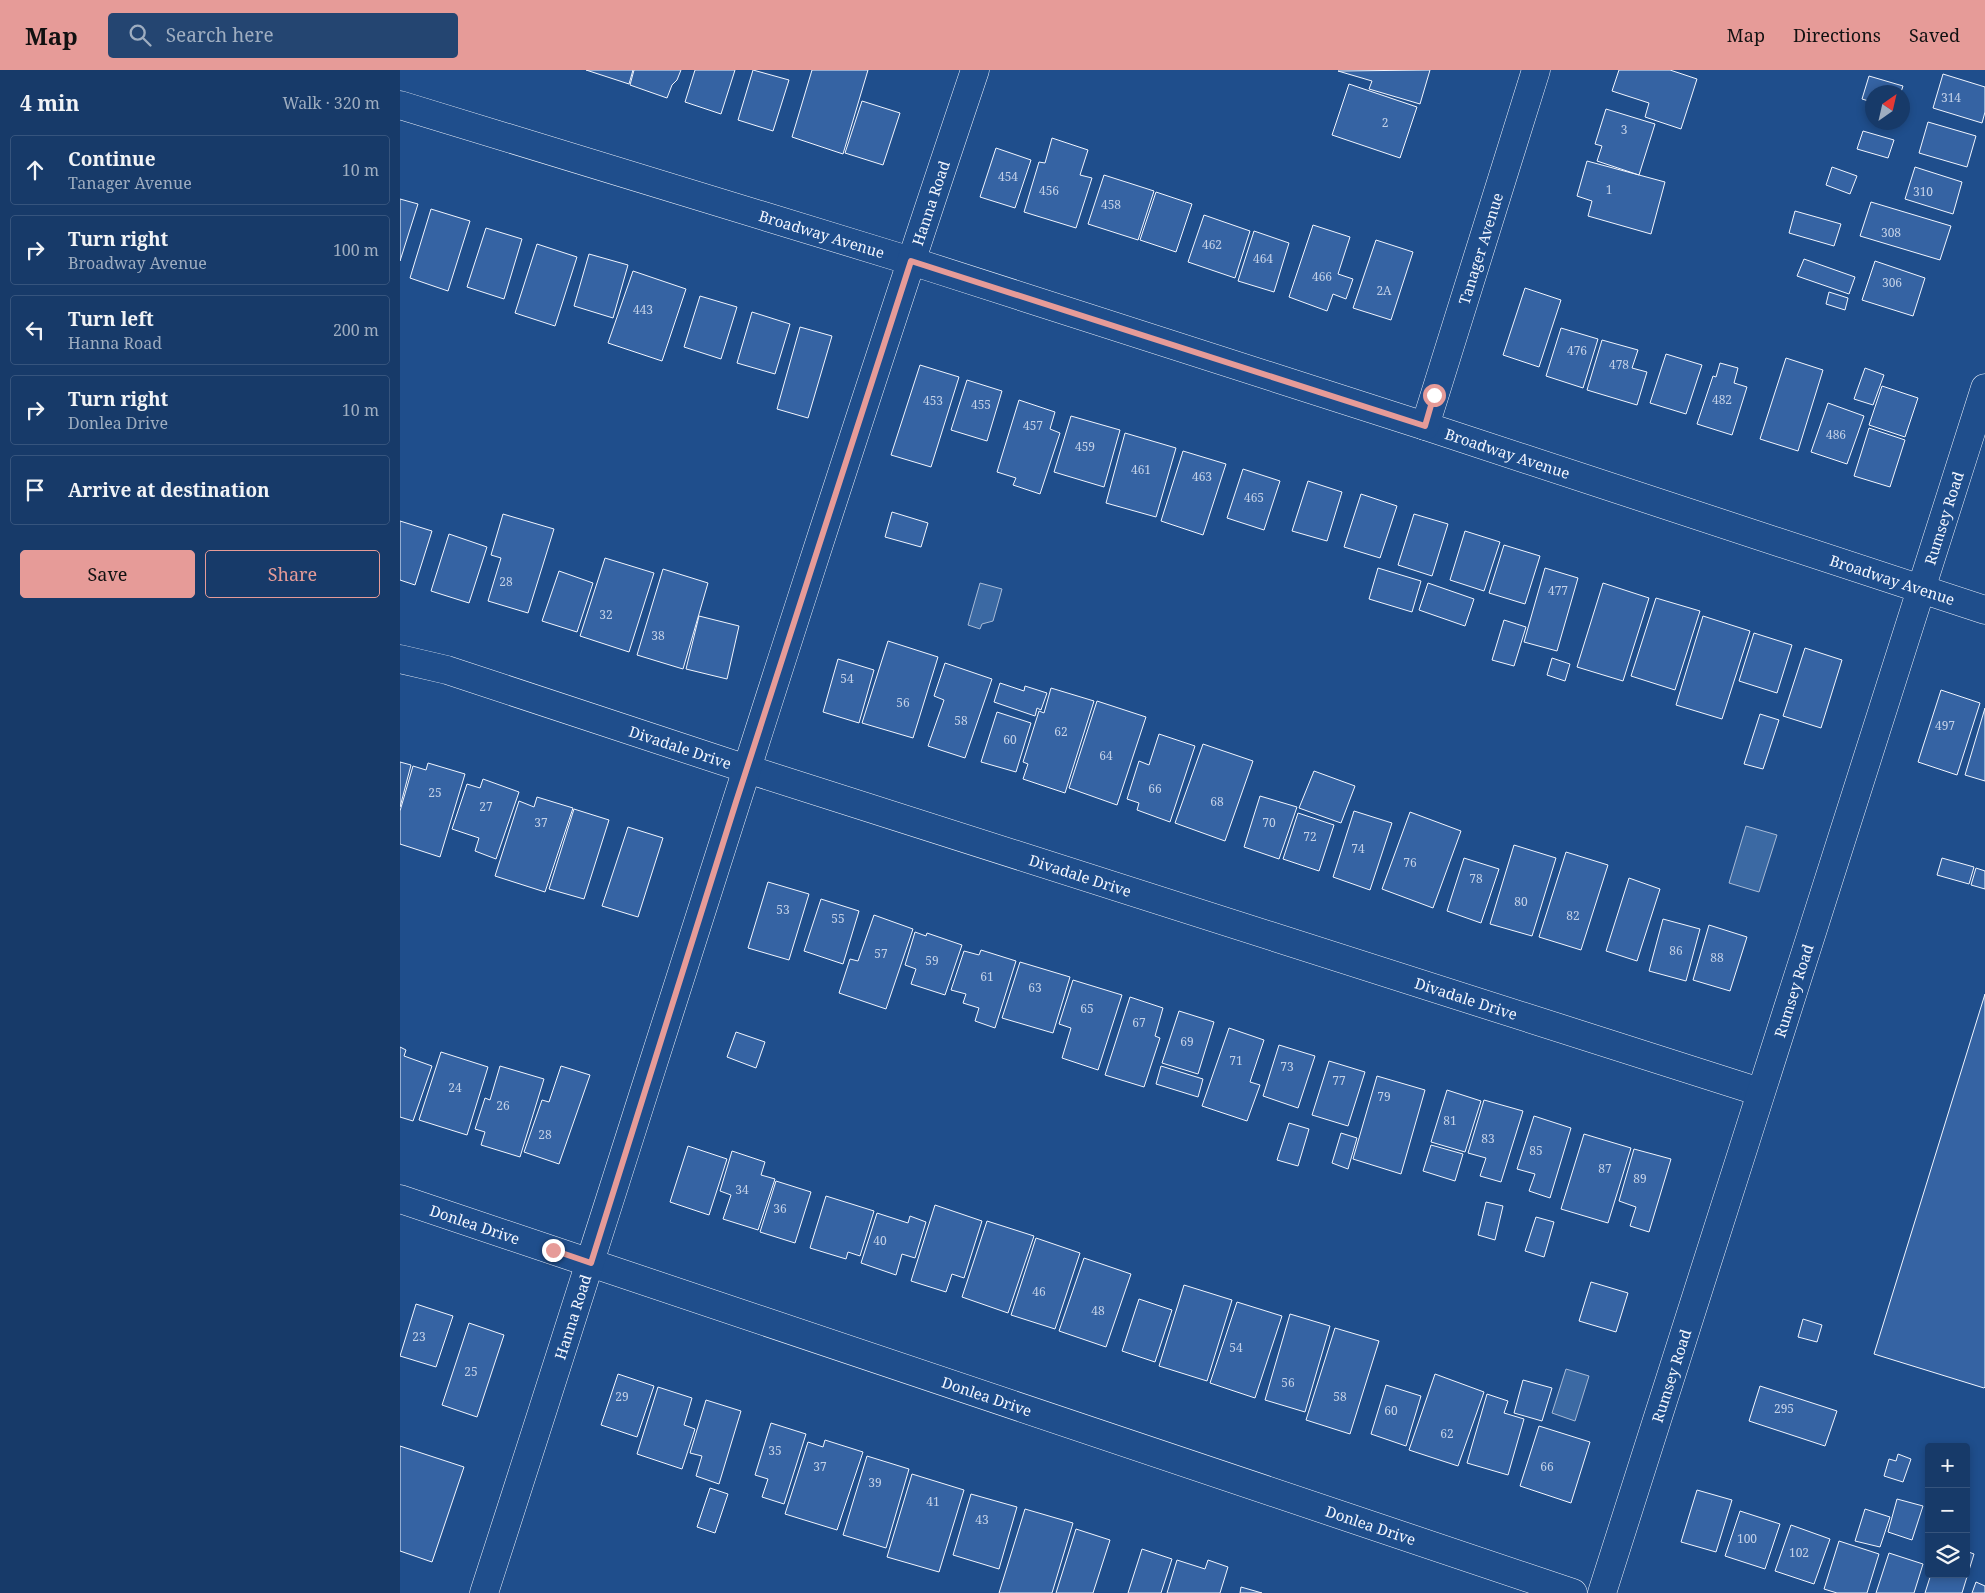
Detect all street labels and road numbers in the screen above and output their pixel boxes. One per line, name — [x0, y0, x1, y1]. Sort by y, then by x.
street label: Hanna Road — [907, 158, 954, 248]
street label: Tanager Avenue — [1454, 190, 1507, 307]
street label: Broadway Avenue — [757, 205, 887, 262]
street label: Broadway Avenue — [1442, 423, 1573, 483]
street label: Rumsey Road — [1919, 469, 1968, 567]
street label: Broadway Avenue — [1827, 550, 1957, 609]
street label: Divadale Drive — [627, 721, 734, 773]
street label: Divadale Drive — [1026, 850, 1134, 901]
street label: Rumsey Road — [1769, 941, 1818, 1040]
street label: Divadale Drive — [1412, 973, 1520, 1024]
street label: Donlea Drive — [427, 1200, 523, 1249]
street label: Hanna Road — [550, 1272, 595, 1362]
street label: Rumsey Road — [1647, 1326, 1695, 1425]
street label: Donlea Drive — [939, 1372, 1034, 1421]
street label: Donlea Drive — [1323, 1501, 1418, 1549]

